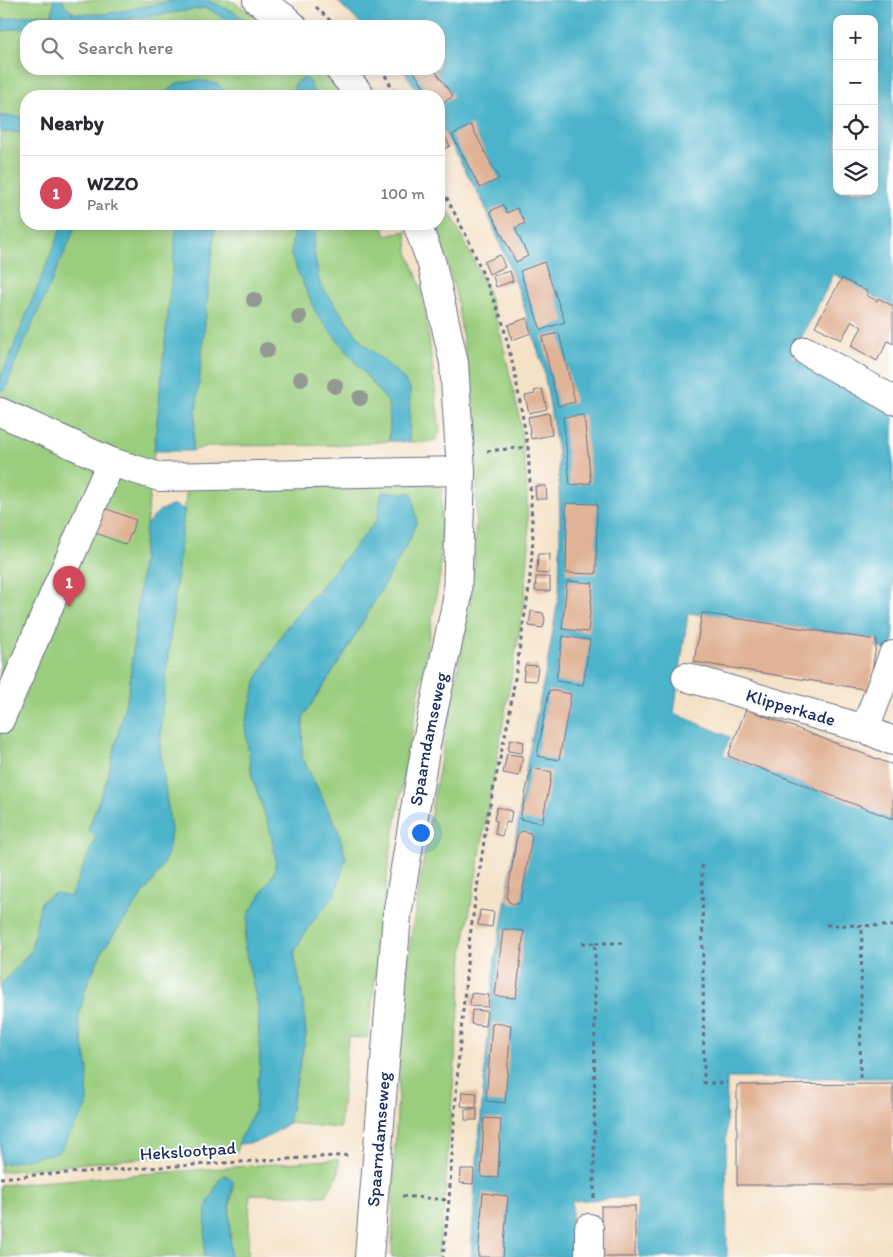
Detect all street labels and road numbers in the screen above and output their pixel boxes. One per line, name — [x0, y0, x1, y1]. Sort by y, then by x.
street label: Spaarndamseweg — [405, 669, 452, 807]
street label: Klipperkade — [743, 684, 838, 731]
street label: Spaarndamseweg — [362, 1070, 395, 1208]
street label: Hekslootpad — [139, 1137, 237, 1165]

